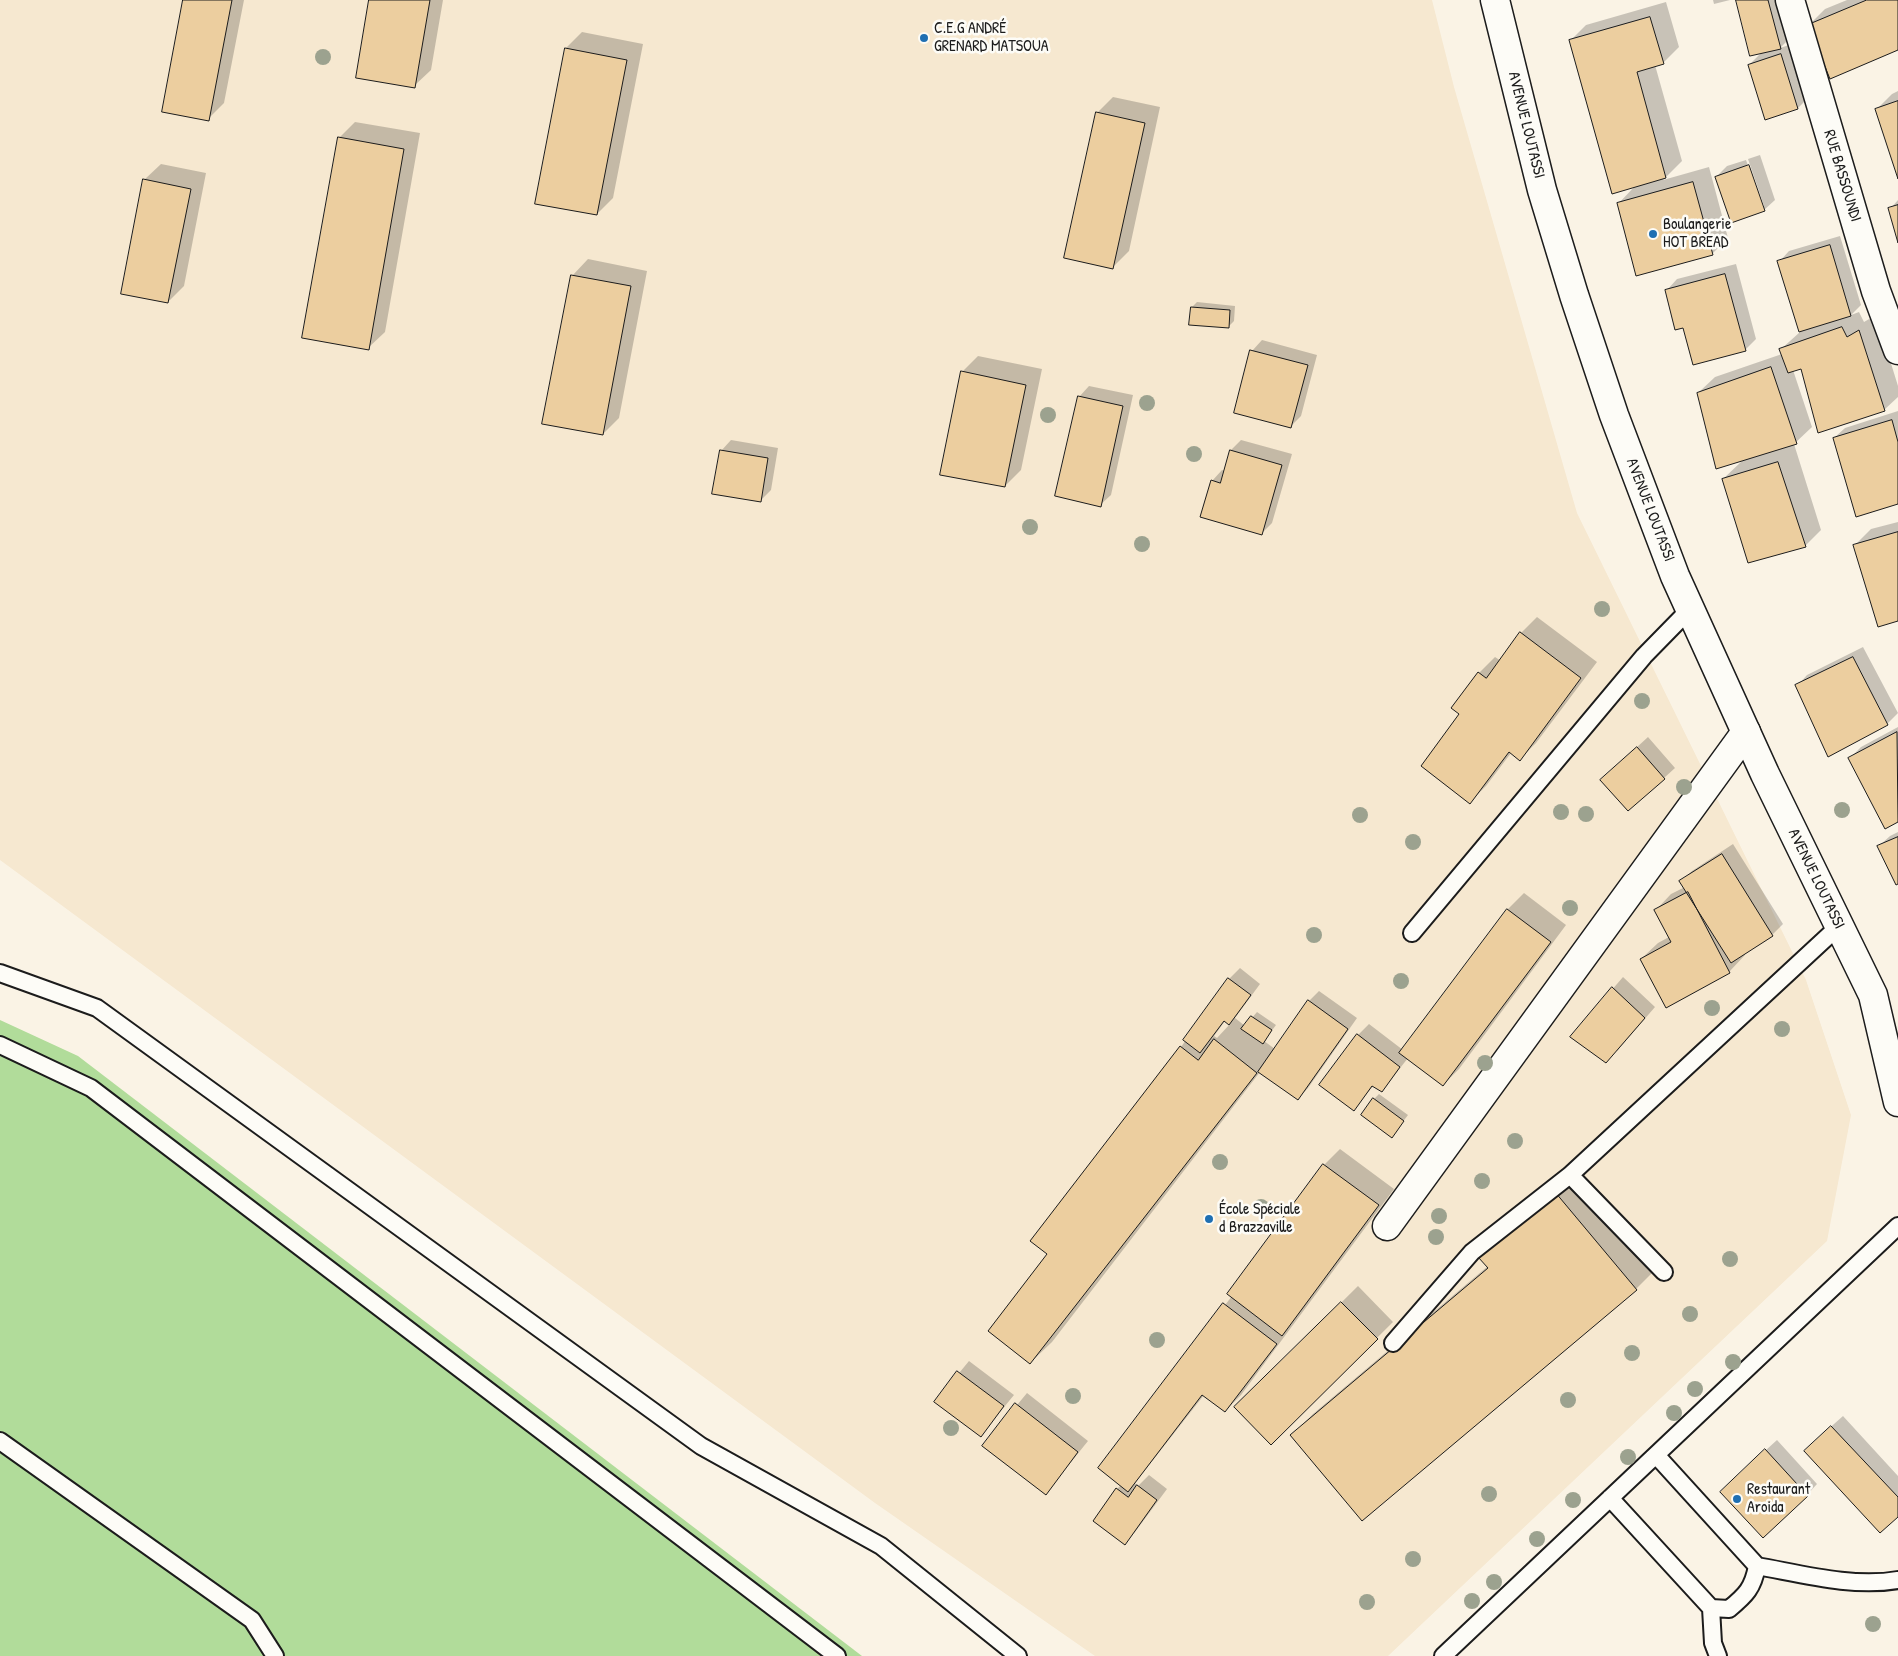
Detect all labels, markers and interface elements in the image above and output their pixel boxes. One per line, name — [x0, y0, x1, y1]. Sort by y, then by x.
place label: C.E.G ANDRÉ GRENARD MATSOUA — [934, 19, 1049, 57]
marker: C.E.G ANDRÉ GRENARD MATSOUA — [918, 32, 930, 44]
street label: AVENUE LOUTASSI — [1503, 70, 1549, 180]
street label: RUE BASSOUNDI — [1819, 128, 1865, 224]
place label: Boulangerie HOT BREAD — [1663, 215, 1731, 253]
marker: Boulangerie HOT BREAD — [1647, 228, 1659, 240]
street label: AVENUE LOUTASSI — [1621, 456, 1679, 564]
street label: AVENUE LOUTASSI — [1783, 826, 1849, 932]
place label: École Spéciale d Brazzaville — [1219, 1200, 1300, 1238]
marker: École Spéciale d Brazzaville — [1203, 1213, 1215, 1225]
place label: Restaurant Aroida — [1747, 1480, 1810, 1518]
marker: Restaurant Aroida — [1731, 1493, 1743, 1505]

